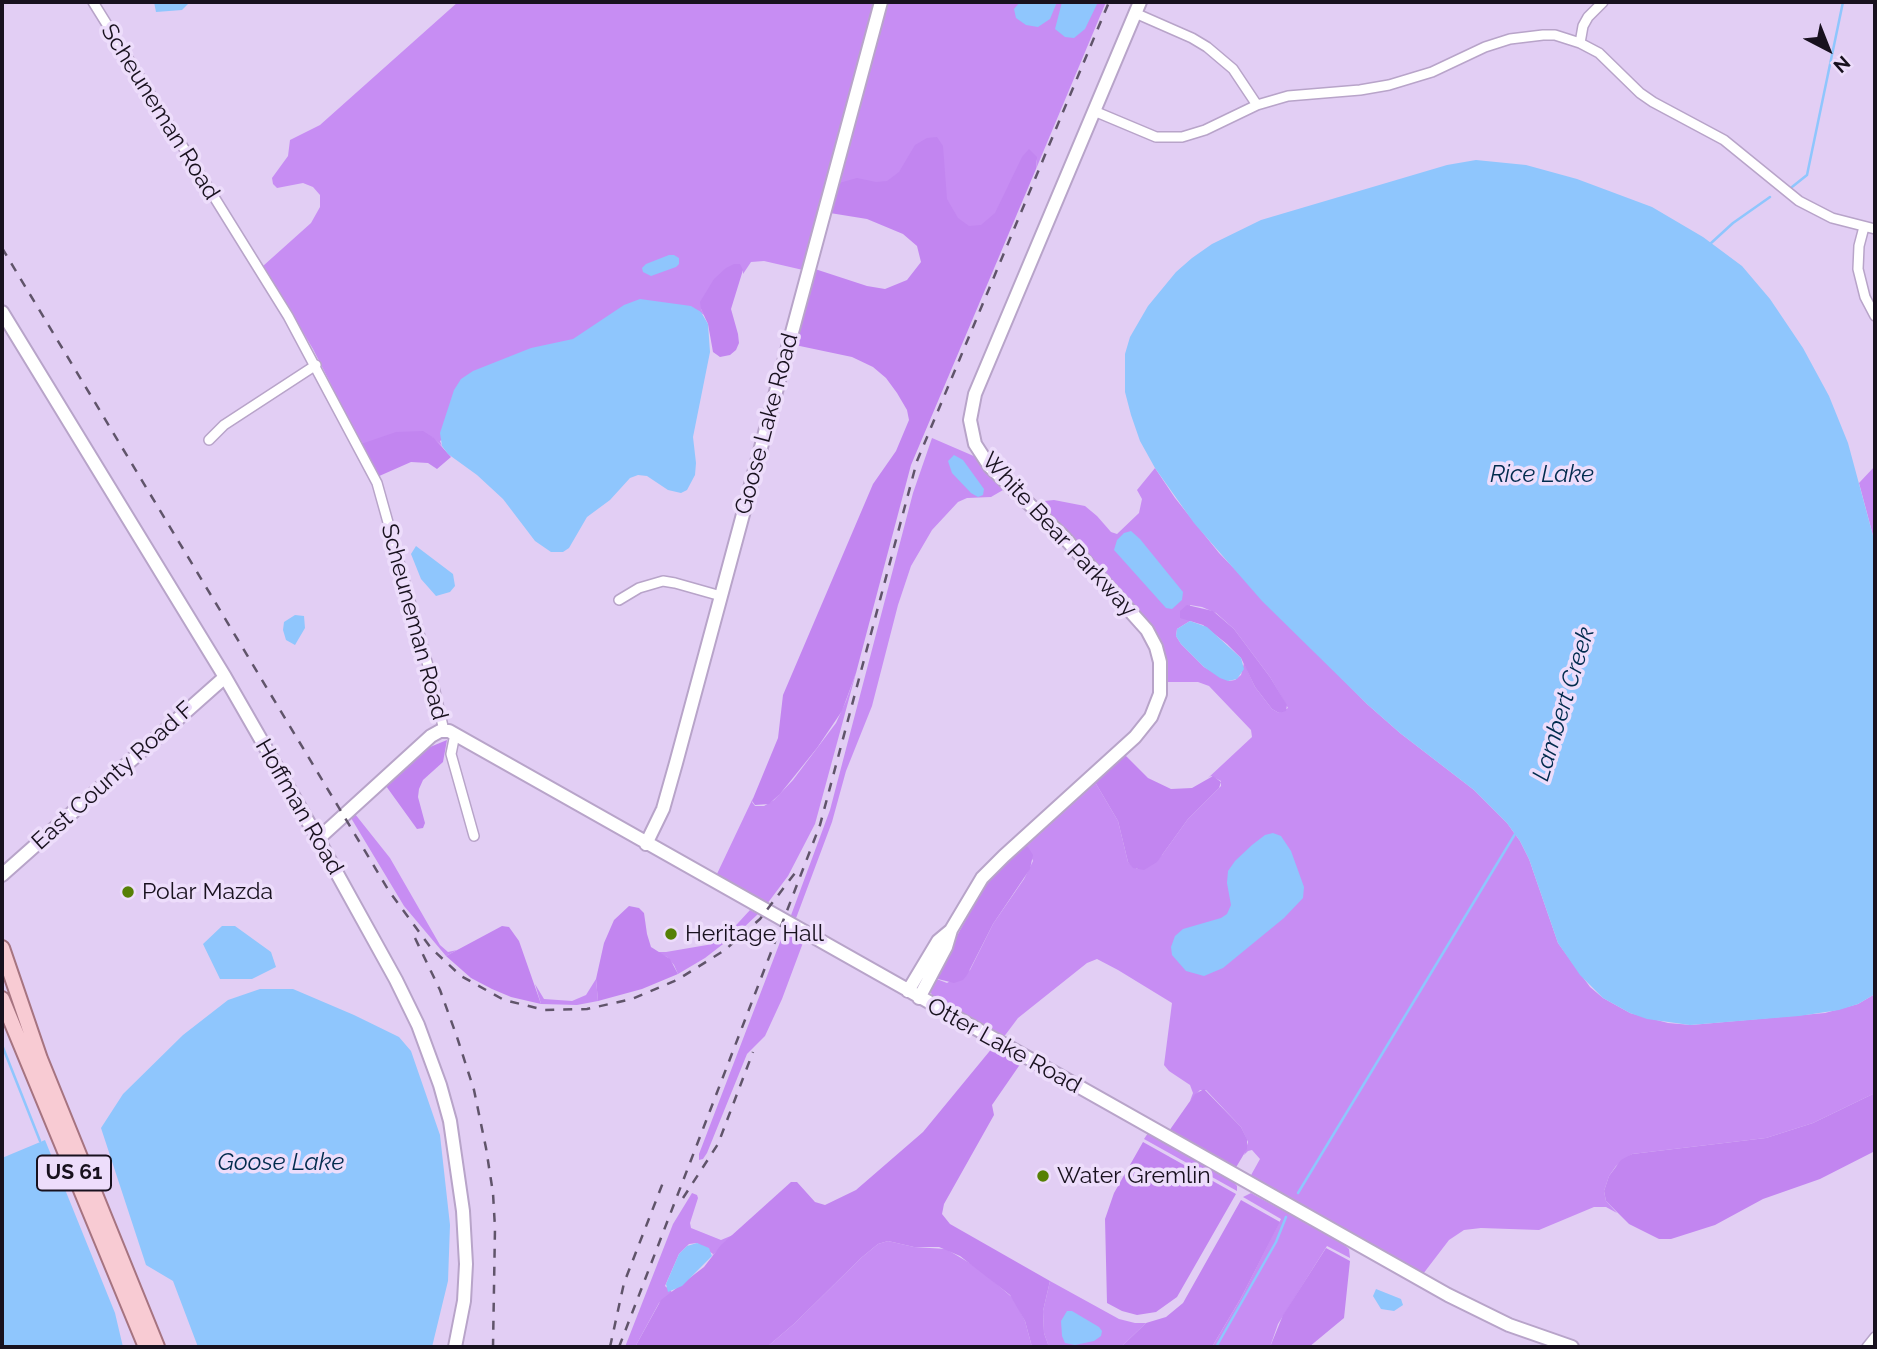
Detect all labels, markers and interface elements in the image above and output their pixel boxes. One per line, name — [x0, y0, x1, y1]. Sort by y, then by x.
north arrow — [1793, 14, 1863, 84]
street label: Scheuneman Road — [95, 19, 225, 205]
text: N — [1829, 52, 1855, 78]
street label: Goose Lake Road — [730, 330, 804, 518]
street label: White Bear Parkway — [976, 447, 1142, 623]
water label: Rice Lake — [1490, 461, 1594, 489]
street label: Scheuneman Road — [375, 521, 453, 723]
water label: Lambert Creek — [1527, 624, 1601, 784]
street label: East County Road F — [26, 696, 200, 856]
street label: Hoffman Road — [249, 734, 349, 880]
place label: Polar Mazda — [142, 878, 273, 906]
marker: Polar Mazda — [120, 884, 136, 900]
place label: Heritage Hall — [685, 920, 824, 948]
marker: Heritage Hall — [663, 926, 679, 942]
street label: Otter Lake Road — [922, 992, 1086, 1100]
water label: Goose Lake — [218, 1149, 344, 1177]
road number: US 61 — [37, 1156, 111, 1190]
place label: Water Gremlin — [1057, 1162, 1211, 1190]
marker: Water Gremlin — [1035, 1168, 1051, 1184]

